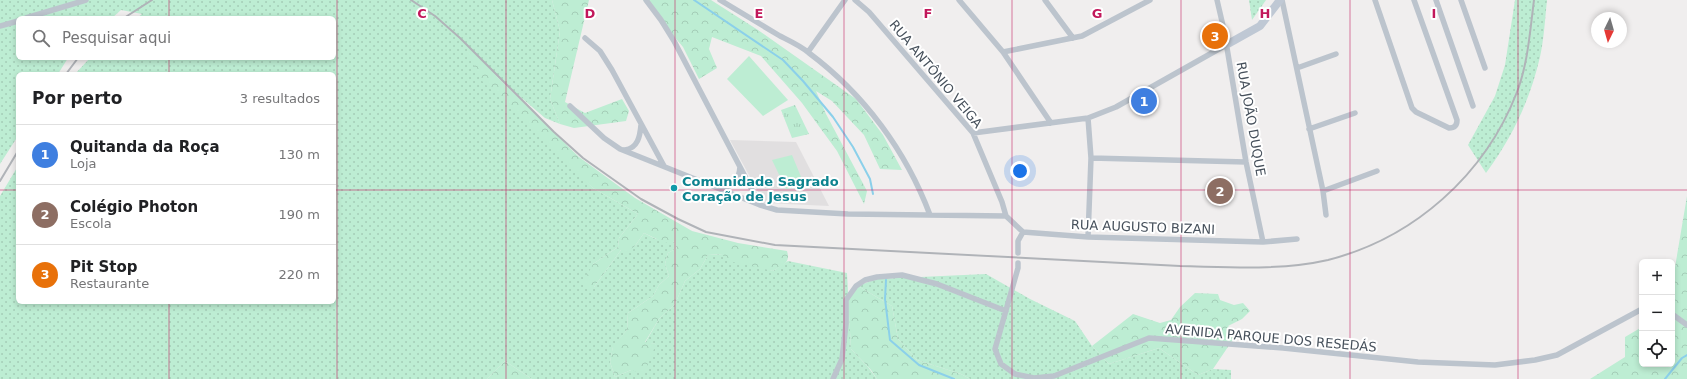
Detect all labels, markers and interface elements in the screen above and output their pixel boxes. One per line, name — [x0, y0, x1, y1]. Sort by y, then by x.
text: C — [417, 6, 427, 21]
text: D — [585, 6, 596, 21]
text: E — [755, 6, 763, 21]
text: F — [924, 6, 932, 21]
text: G — [1092, 6, 1102, 21]
text: H — [1260, 6, 1270, 21]
text: I — [1432, 6, 1436, 21]
north arrow — [1591, 12, 1627, 48]
search box — [16, 16, 336, 60]
street label: RUA ANTÔNIO VEIGA — [886, 17, 986, 131]
pin: 3 — [1202, 21, 1228, 51]
icon: search — [30, 27, 52, 49]
text: Pesquisar aqui — [62, 29, 171, 47]
street label: RUA JOÃO DUQUE — [1234, 61, 1268, 177]
pin: 1 — [1131, 86, 1157, 116]
text: Por perto — [32, 88, 122, 108]
text: 3 resultados — [240, 91, 320, 106]
text: Quitanda da Roça — [70, 138, 220, 156]
text: 1 — [40, 147, 50, 162]
text: 130 m — [278, 147, 320, 162]
text: Loja — [70, 156, 97, 171]
your location — [1010, 161, 1030, 181]
place label: Comunidade Sagrado Coração de Jesus — [682, 174, 839, 204]
pin: 2 — [1207, 176, 1233, 206]
marker: Comunidade Sagrado Coração de Jesus — [669, 183, 679, 193]
text: Colégio Photon — [70, 198, 198, 216]
text: 2 — [40, 207, 50, 222]
text: 190 m — [278, 207, 320, 222]
text: Escola — [70, 216, 112, 231]
street label: RUA AUGUSTO BIZANI — [1071, 217, 1215, 237]
text: Pit Stop — [70, 258, 138, 276]
map controls — [1639, 259, 1675, 367]
button: + — [1639, 259, 1675, 295]
text: 3 — [40, 267, 50, 282]
text: 220 m — [278, 267, 320, 282]
text: Restaurante — [70, 276, 149, 291]
button: − — [1639, 295, 1675, 331]
street label: AVENIDA PARQUE DOS RESEDÁS — [1165, 321, 1377, 355]
button: locate — [1639, 331, 1675, 367]

